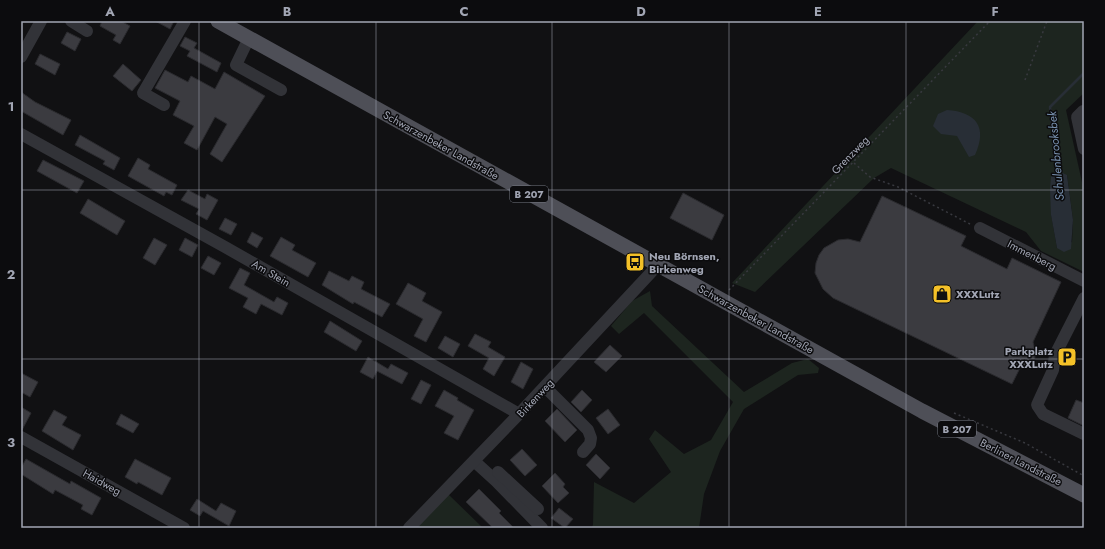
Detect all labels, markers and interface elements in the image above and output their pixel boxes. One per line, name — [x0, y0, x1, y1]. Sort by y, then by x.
text: A — [104, 2, 115, 21]
text: B — [283, 2, 292, 21]
text: C — [459, 2, 469, 21]
text: D — [636, 2, 646, 21]
text: E — [814, 2, 822, 21]
text: F — [991, 2, 999, 21]
text: 1 — [8, 97, 14, 116]
street label: Schwarzenbeker Landstraße — [380, 107, 502, 184]
water label: Schulenbrooksbek — [1043, 110, 1069, 201]
street label: Grenzweg — [828, 132, 872, 178]
road number: B 207 — [510, 186, 548, 202]
street label: Immenberg — [1005, 236, 1059, 274]
place label: Neu Börnsen, Birkenweg — [649, 248, 720, 277]
bus stop icon: Neu Börnsen, Birkenweg — [624, 251, 646, 273]
street label: Am Stein — [249, 256, 293, 290]
text: 2 — [7, 265, 15, 284]
street label: Schwarzenbeker Landstraße — [695, 281, 817, 358]
shop icon: XXXLutz — [931, 283, 953, 305]
place label: XXXLutz — [956, 286, 1000, 302]
place label: Parkplatz XXXLutz — [1005, 343, 1053, 372]
parking icon: Parkplatz XXXLutz — [1056, 346, 1078, 368]
street label: Birkenweg — [513, 375, 557, 421]
road number: B 207 — [938, 421, 976, 437]
text: 3 — [7, 433, 15, 452]
street label: Berliner Landstraße — [977, 434, 1065, 490]
street label: Haidweg — [80, 465, 124, 499]

